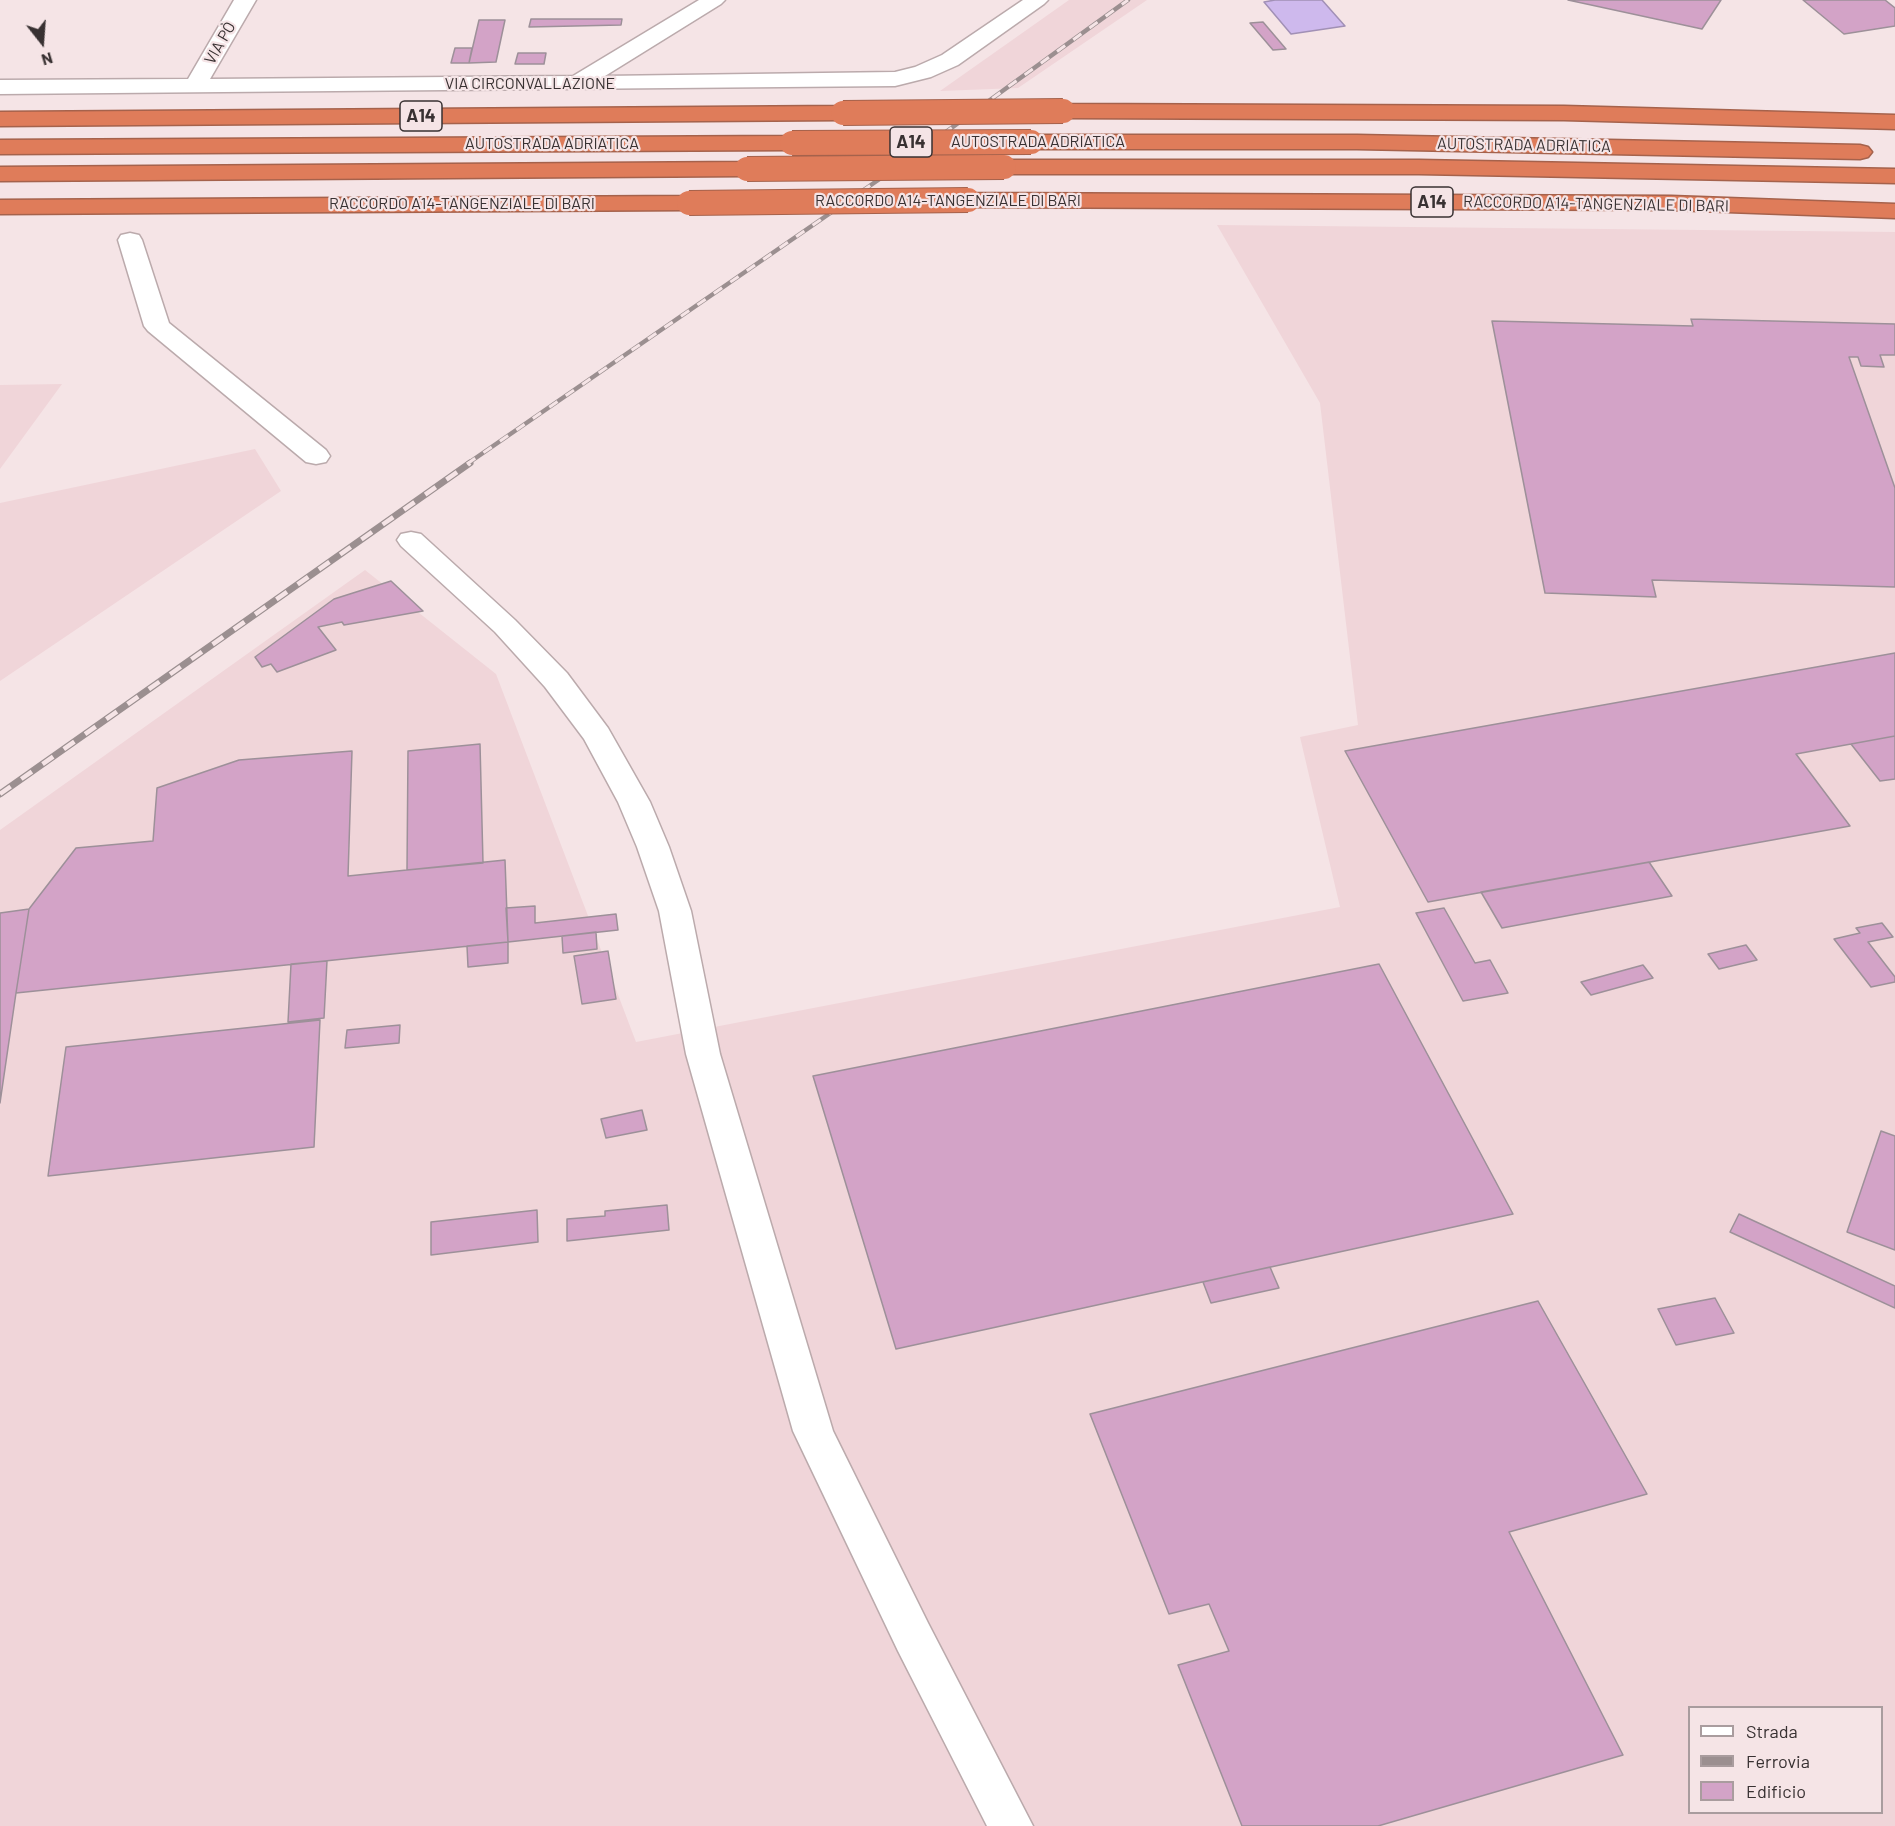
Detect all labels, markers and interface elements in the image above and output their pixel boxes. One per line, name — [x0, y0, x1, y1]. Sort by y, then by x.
north arrow — [12, 12, 72, 72]
street label: VIA PÒ — [200, 18, 240, 68]
text: N — [40, 49, 55, 70]
street label: VIA CIRCONVALLAZIONE — [445, 74, 615, 94]
road number: A14 — [400, 101, 442, 131]
road number: A14 — [890, 127, 932, 157]
street label: AUTOSTRADA ADRIATICA — [951, 132, 1125, 152]
street label: AUTOSTRADA ADRIATICA — [465, 134, 639, 154]
street label: AUTOSTRADA ADRIATICA — [1437, 134, 1611, 156]
road number: A14 — [1411, 187, 1453, 217]
street label: RACCORDO A14-TANGENZIALE DI BARI — [815, 191, 1081, 211]
street label: RACCORDO A14-TANGENZIALE DI BARI — [1463, 192, 1729, 216]
street label: RACCORDO A14-TANGENZIALE DI BARI — [329, 194, 595, 214]
legend — [1688, 1706, 1883, 1814]
text: Strada — [1746, 1720, 1798, 1742]
text: Ferrovia — [1746, 1750, 1810, 1772]
text: Edificio — [1746, 1780, 1806, 1802]

